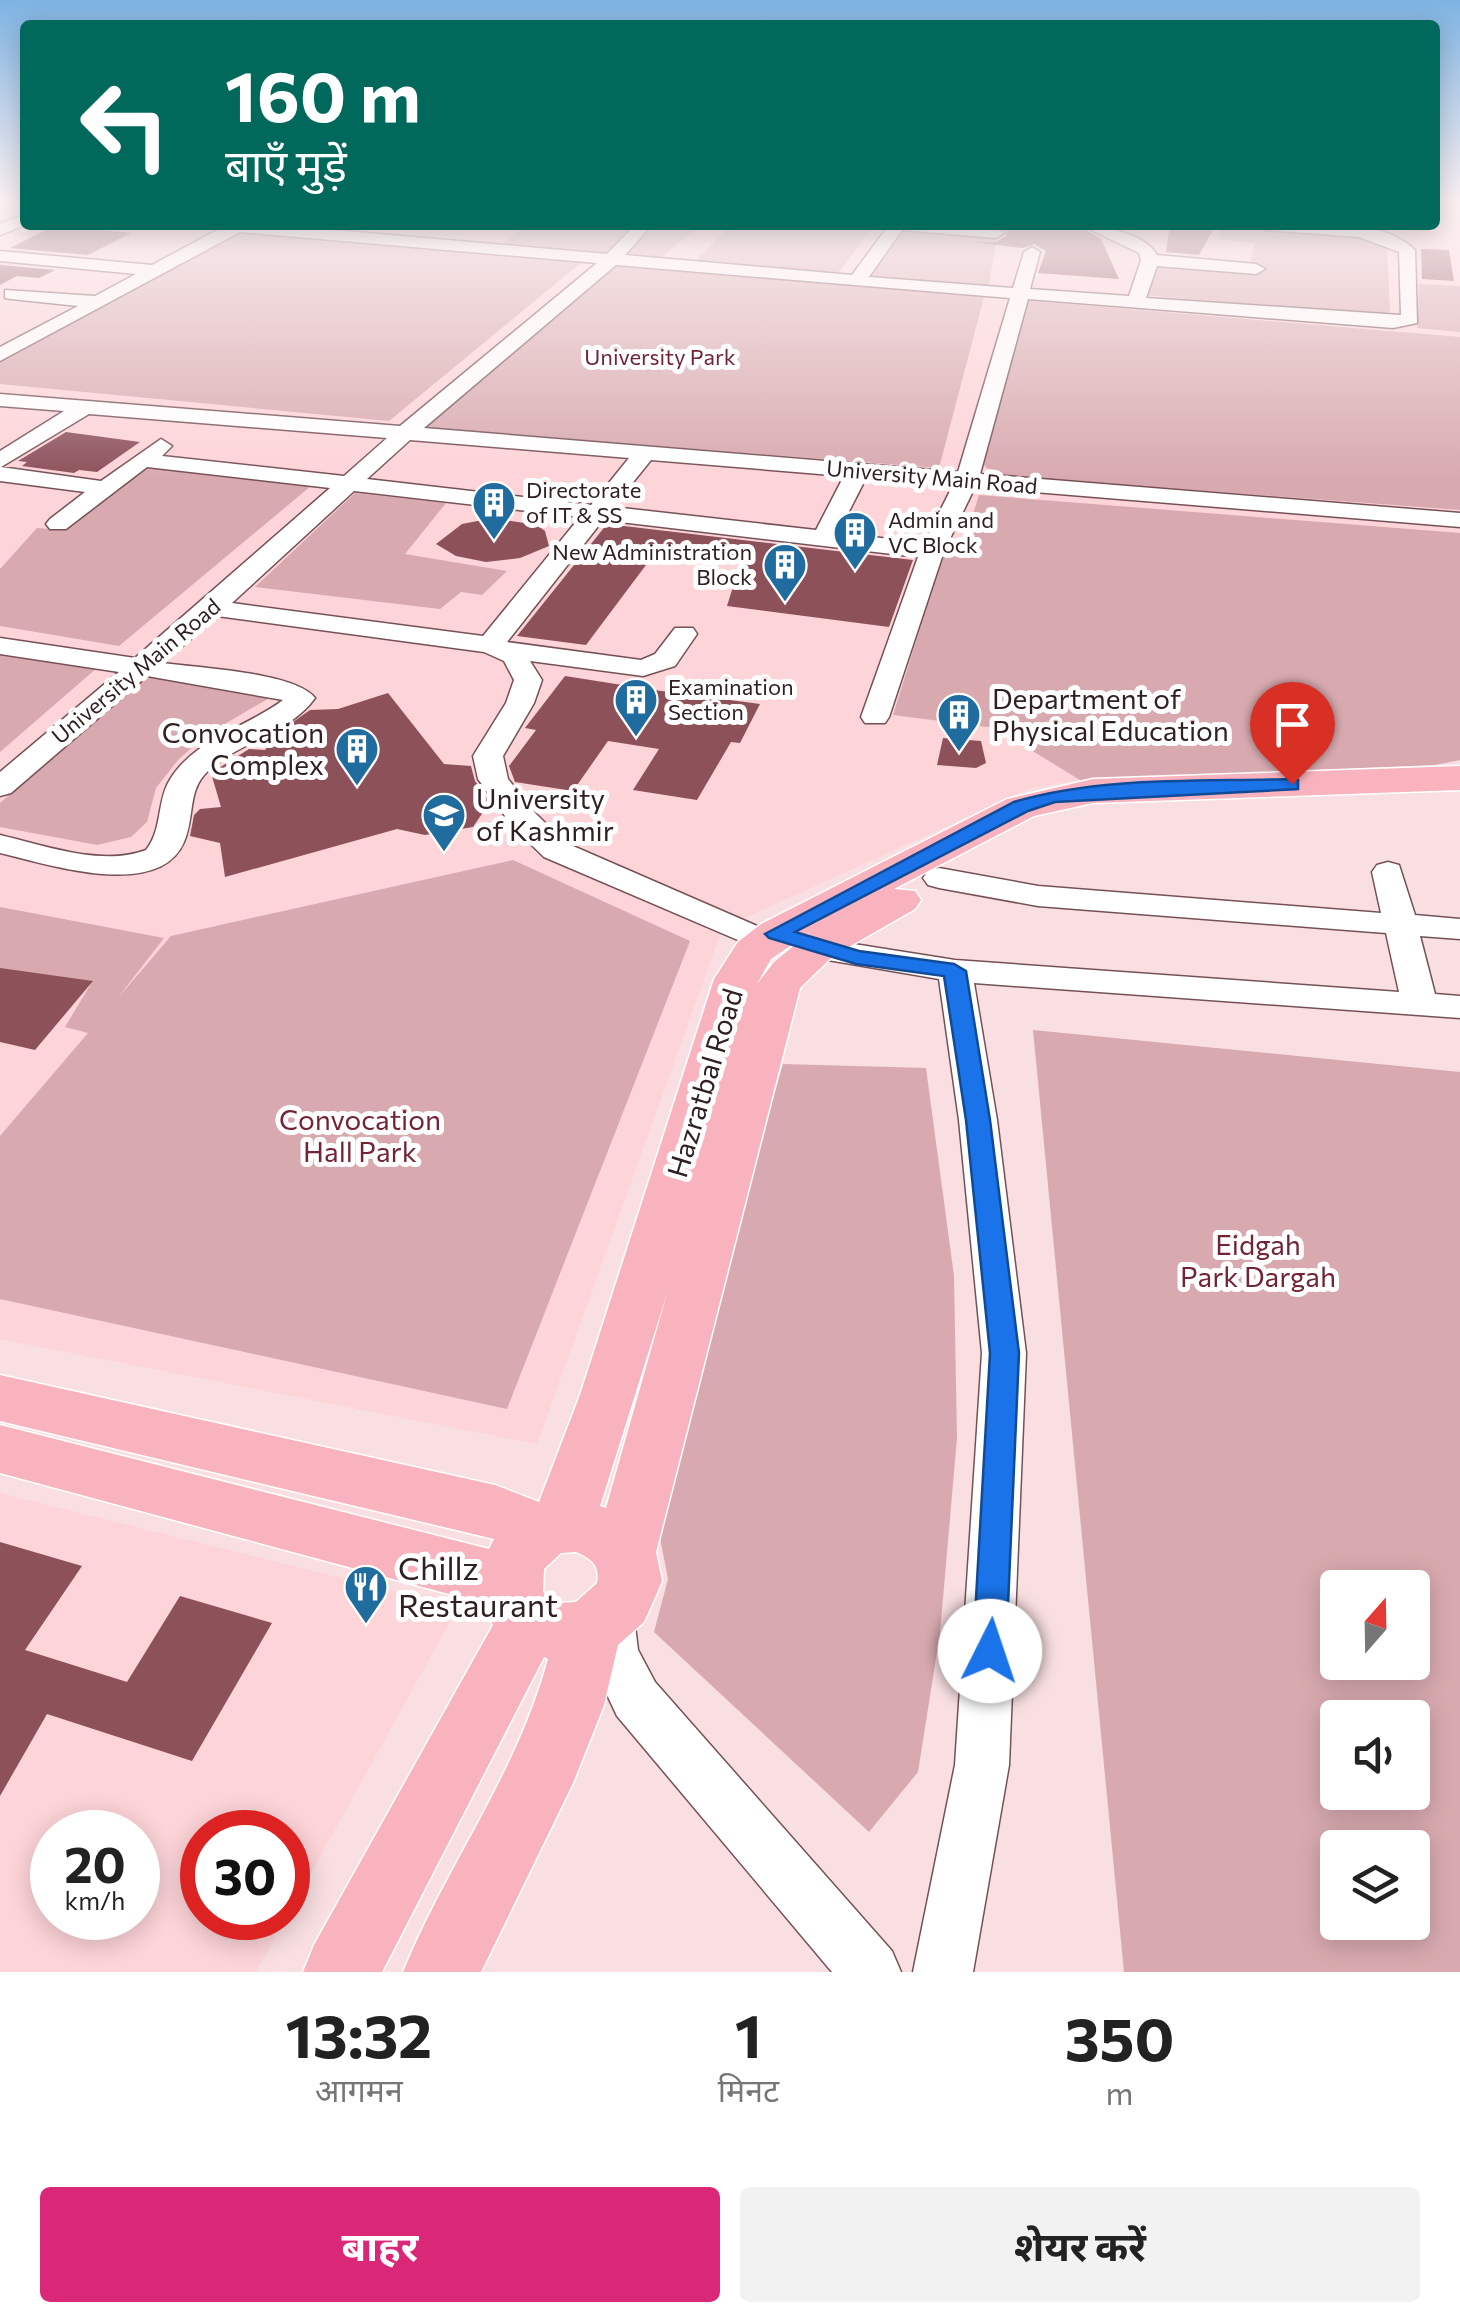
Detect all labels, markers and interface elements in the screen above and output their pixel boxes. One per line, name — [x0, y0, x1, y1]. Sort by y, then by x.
text: 160 m — [225, 51, 421, 136]
icon: left — [60, 60, 190, 190]
text: बाएँ मुड़ें — [225, 136, 347, 191]
park label: University Park — [584, 343, 736, 370]
street label: University Main Road — [825, 454, 1039, 499]
place label: Directorate of IT & SS — [526, 476, 641, 528]
building icon: Directorate of IT & SS — [471, 480, 517, 541]
place label: Admin and VC Block — [888, 506, 994, 558]
building icon: Admin and VC Block — [832, 510, 878, 571]
place label: New Administration Block — [552, 538, 752, 590]
building icon: New Administration Block — [762, 542, 808, 603]
street label: University Main Road — [46, 592, 225, 749]
place label: Examination Section — [668, 673, 794, 725]
building icon: Examination Section — [613, 677, 659, 738]
place label: Department of Physical Education — [992, 681, 1229, 747]
pin — [1250, 682, 1335, 785]
building icon: Department of Physical Education — [936, 692, 982, 753]
icon: arrive — [1265, 697, 1320, 752]
place label: Convocation Complex — [162, 715, 324, 781]
building icon: Convocation Complex — [334, 726, 380, 787]
place label: University of Kashmir — [476, 781, 614, 847]
school or university icon: University of Kashmir — [421, 792, 467, 853]
street label: Hazratbal Road — [659, 984, 749, 1181]
park label: Convocation Hall Park — [279, 1102, 441, 1168]
park label: Eidgah Park Dargah — [1180, 1227, 1336, 1293]
place label: Chillz Restaurant — [398, 1547, 558, 1624]
restaurant icon: Chillz Restaurant — [343, 1564, 389, 1625]
north arrow — [1320, 1570, 1430, 1680]
map controls — [1320, 1570, 1430, 1940]
position arrow — [938, 1599, 1042, 1703]
button: sound — [1320, 1700, 1430, 1810]
speed limit sign: 30 — [180, 1810, 310, 1940]
button: layers — [1320, 1830, 1430, 1940]
text: 20 — [64, 1832, 126, 1893]
text: km/h — [65, 1885, 125, 1915]
text: 13:32 — [286, 1997, 432, 2070]
text: 1 — [735, 1997, 762, 2070]
text: 350 — [1065, 2000, 1174, 2073]
text: आगमन — [315, 2069, 403, 2109]
text: मिनट — [718, 2069, 779, 2109]
text: m — [1106, 2072, 1134, 2112]
button: बाहर — [40, 2187, 720, 2302]
button: शेयर करें — [740, 2187, 1420, 2302]

